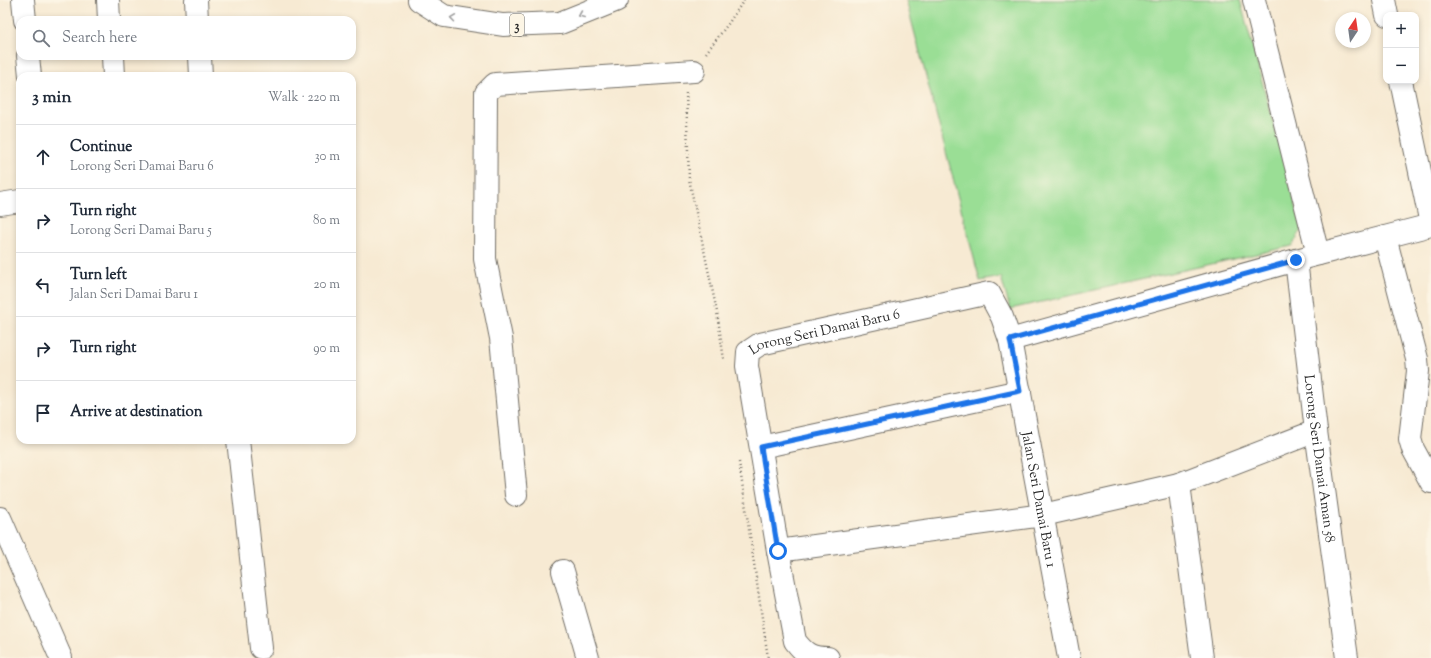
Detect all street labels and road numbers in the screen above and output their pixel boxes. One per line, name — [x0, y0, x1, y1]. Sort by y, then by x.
road number: 3 — [510, 14, 524, 36]
street label: Lorong Seri Damai Baru 6 — [745, 305, 902, 361]
street label: Lorong Seri Damai Aman 58 — [1297, 374, 1339, 544]
street label: Jalan Seri Damai Baru 1 — [1015, 429, 1060, 570]

